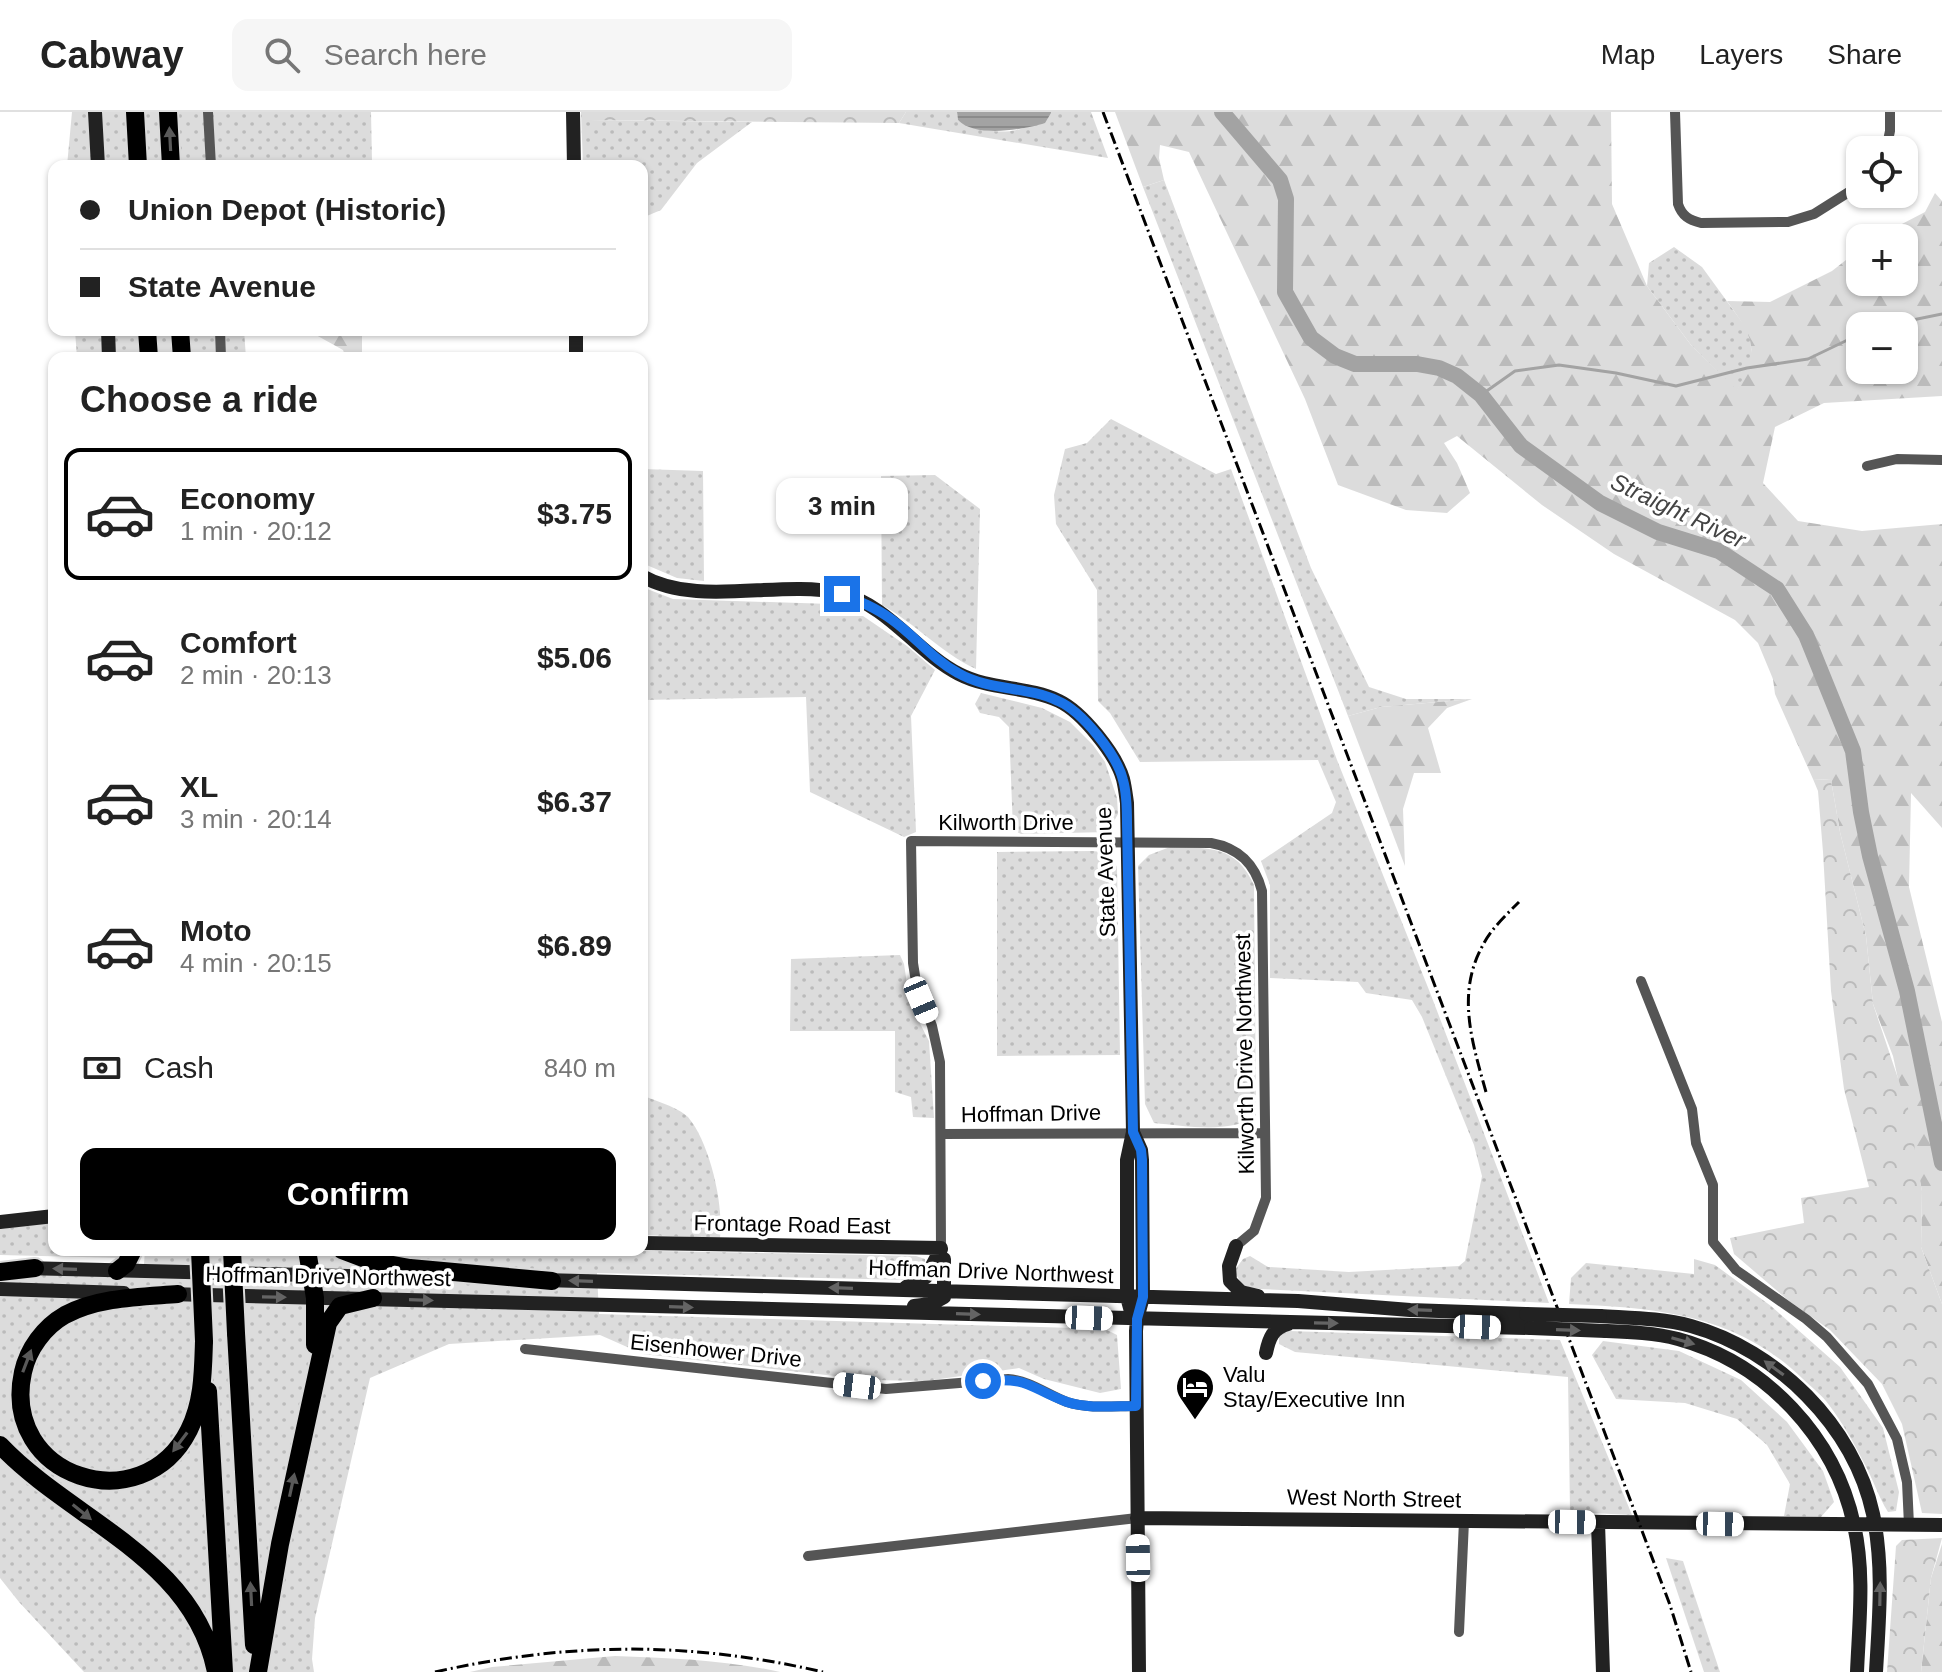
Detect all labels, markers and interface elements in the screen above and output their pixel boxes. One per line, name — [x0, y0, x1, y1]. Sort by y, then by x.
search box — [232, 19, 792, 91]
icon: search — [260, 33, 304, 77]
text: Cabway — [40, 34, 184, 76]
text: Search here — [324, 38, 487, 71]
text: Map — [1601, 39, 1655, 70]
text: Layers — [1699, 39, 1783, 70]
text: Share — [1827, 39, 1902, 70]
one-way arrow — [163, 126, 176, 151]
map controls — [1846, 136, 1918, 384]
button: locate — [1846, 136, 1918, 208]
text: Union Depot (Historic) — [128, 193, 446, 226]
button: + — [1846, 224, 1918, 296]
text: State Avenue — [128, 270, 316, 303]
button: − — [1846, 312, 1918, 384]
text: Choose a ride — [80, 379, 318, 420]
water label: Straight River — [1607, 468, 1751, 554]
icon: car — [84, 478, 156, 550]
callout: 3 min — [776, 478, 908, 534]
text: Economy — [180, 482, 315, 515]
text: 3 min — [808, 491, 876, 521]
text: $3.75 — [537, 497, 612, 530]
text: 1 min · 20:12 — [180, 516, 332, 546]
route end — [824, 576, 860, 612]
icon: car — [84, 622, 156, 694]
text: Comfort — [180, 626, 297, 659]
text: $5.06 — [537, 641, 612, 674]
text: 2 min · 20:13 — [180, 660, 332, 690]
icon: car — [84, 766, 156, 838]
text: XL — [180, 770, 218, 803]
text: $6.37 — [537, 785, 612, 818]
text: 3 min · 20:14 — [180, 804, 332, 834]
street label: State Avenue — [1091, 806, 1120, 938]
street label: Kilworth Drive — [938, 810, 1074, 835]
icon: car — [84, 910, 156, 982]
text: Moto — [180, 914, 252, 947]
text: $6.89 — [537, 929, 612, 962]
street label: Kilworth Drive Northwest — [1230, 933, 1259, 1175]
text: 4 min · 20:15 — [180, 948, 332, 978]
car — [901, 973, 941, 1027]
icon: cash — [80, 1046, 124, 1090]
text: Cash — [144, 1051, 214, 1084]
text: 840 m — [544, 1053, 616, 1083]
street label: Hoffman Drive — [961, 1100, 1101, 1127]
button: Confirm — [80, 1148, 616, 1240]
street label: Frontage Road East — [693, 1210, 891, 1239]
street label: Hoffman Drive Northwest — [868, 1255, 1114, 1288]
street label: Hoffman Drive Northwest — [205, 1262, 451, 1291]
one-way arrow — [52, 1263, 77, 1276]
one-way arrow — [568, 1275, 593, 1288]
one-way arrow — [828, 1282, 853, 1295]
one-way arrow — [262, 1290, 287, 1303]
one-way arrow — [409, 1293, 434, 1306]
one-way arrow — [669, 1300, 694, 1313]
one-way arrow — [1407, 1303, 1432, 1316]
car — [1065, 1305, 1113, 1331]
one-way arrow — [956, 1308, 981, 1321]
car — [1453, 1314, 1501, 1340]
one-way arrow — [1314, 1316, 1339, 1329]
one-way arrow — [1556, 1323, 1581, 1336]
street label: Eisenhower Drive — [629, 1329, 803, 1372]
one-way arrow — [1671, 1335, 1695, 1348]
one-way arrow — [21, 1349, 34, 1373]
one-way arrow — [1764, 1361, 1785, 1377]
place label: Valu Stay/Executive Inn — [1223, 1362, 1405, 1412]
route start — [965, 1363, 1001, 1399]
hotel icon: Valu Stay/Executive Inn — [1174, 1366, 1216, 1421]
car — [832, 1371, 882, 1401]
one-way arrow — [173, 1431, 189, 1452]
one-way arrow — [286, 1472, 299, 1497]
street label: West North Street — [1287, 1484, 1461, 1513]
one-way arrow — [72, 1503, 92, 1520]
car — [1548, 1510, 1596, 1534]
car — [1696, 1512, 1744, 1536]
car — [1126, 1534, 1150, 1582]
one-way arrow — [244, 1581, 257, 1606]
one-way arrow — [1874, 1581, 1886, 1606]

